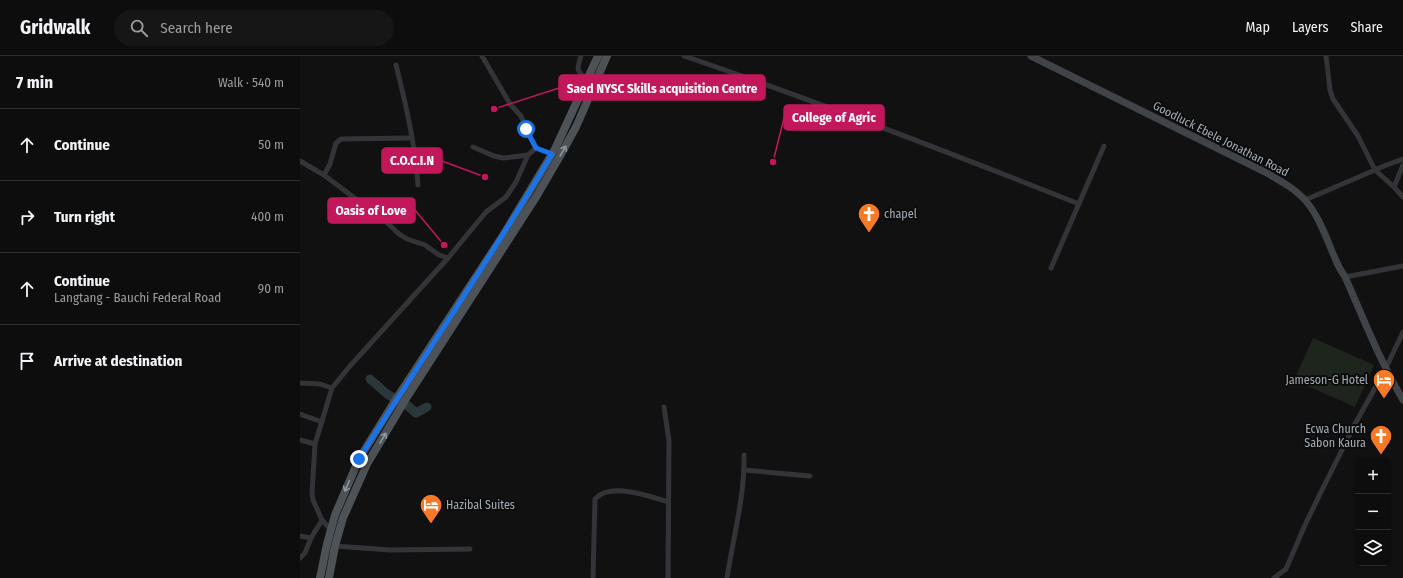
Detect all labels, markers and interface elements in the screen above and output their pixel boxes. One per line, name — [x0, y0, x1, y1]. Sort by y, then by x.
search box — [114, 10, 394, 46]
text: Gridwalk — [20, 16, 90, 39]
icon: search — [128, 17, 150, 39]
text: Search here — [160, 19, 233, 37]
text: Map — [1246, 19, 1270, 36]
text: Layers — [1292, 19, 1328, 36]
text: Share — [1350, 19, 1383, 36]
text: 7 min — [16, 72, 53, 93]
text: Walk · 540 m — [218, 75, 284, 90]
callout: Saed NYSC Skills acquisition Centre — [559, 75, 765, 100]
text: Saed NYSC Skills acquisition Centre — [567, 81, 758, 96]
street label: Goodluck Ebele Jonathan Road — [1151, 99, 1291, 179]
callout: College of Agric — [784, 105, 884, 130]
text: College of Agric — [792, 110, 876, 125]
route start — [517, 120, 535, 138]
icon: ahead — [16, 134, 38, 156]
text: Continue — [54, 136, 110, 154]
text: 50 m — [258, 137, 284, 152]
one-way arrow — [559, 145, 567, 157]
callout: C.O.C.I.N — [382, 148, 442, 173]
text: C.O.C.I.N — [390, 153, 434, 168]
callout: Oasis of Love — [328, 198, 415, 223]
church icon: chapel — [856, 201, 882, 234]
text: Oasis of Love — [335, 203, 407, 218]
icon: right — [16, 206, 38, 228]
place label: chapel — [884, 207, 917, 221]
text: Turn right — [54, 208, 115, 226]
text: 400 m — [251, 209, 284, 224]
text: Continue — [54, 272, 110, 290]
icon: ahead — [16, 278, 38, 300]
text: 90 m — [258, 281, 284, 296]
text: Langtang - Bauchi Federal Road — [54, 290, 221, 305]
icon: arrive — [16, 350, 38, 372]
text: Arrive at destination — [54, 352, 182, 370]
hotel icon: Jameson-G Hotel — [1371, 367, 1397, 400]
place label: Jameson-G Hotel — [1285, 373, 1368, 387]
place label: Ecwa Church Sabon Kaura — [1304, 422, 1366, 450]
church icon: Ecwa Church Sabon Kaura — [1368, 423, 1394, 456]
one-way arrow — [379, 432, 387, 444]
route end — [350, 450, 368, 468]
map controls — [1355, 458, 1391, 566]
button: + — [1355, 458, 1391, 494]
one-way arrow — [342, 480, 350, 492]
hotel icon: Hazibal Suites — [418, 492, 444, 525]
button: − — [1355, 494, 1391, 530]
place label: Hazibal Suites — [446, 498, 515, 512]
button: layers — [1355, 530, 1391, 566]

